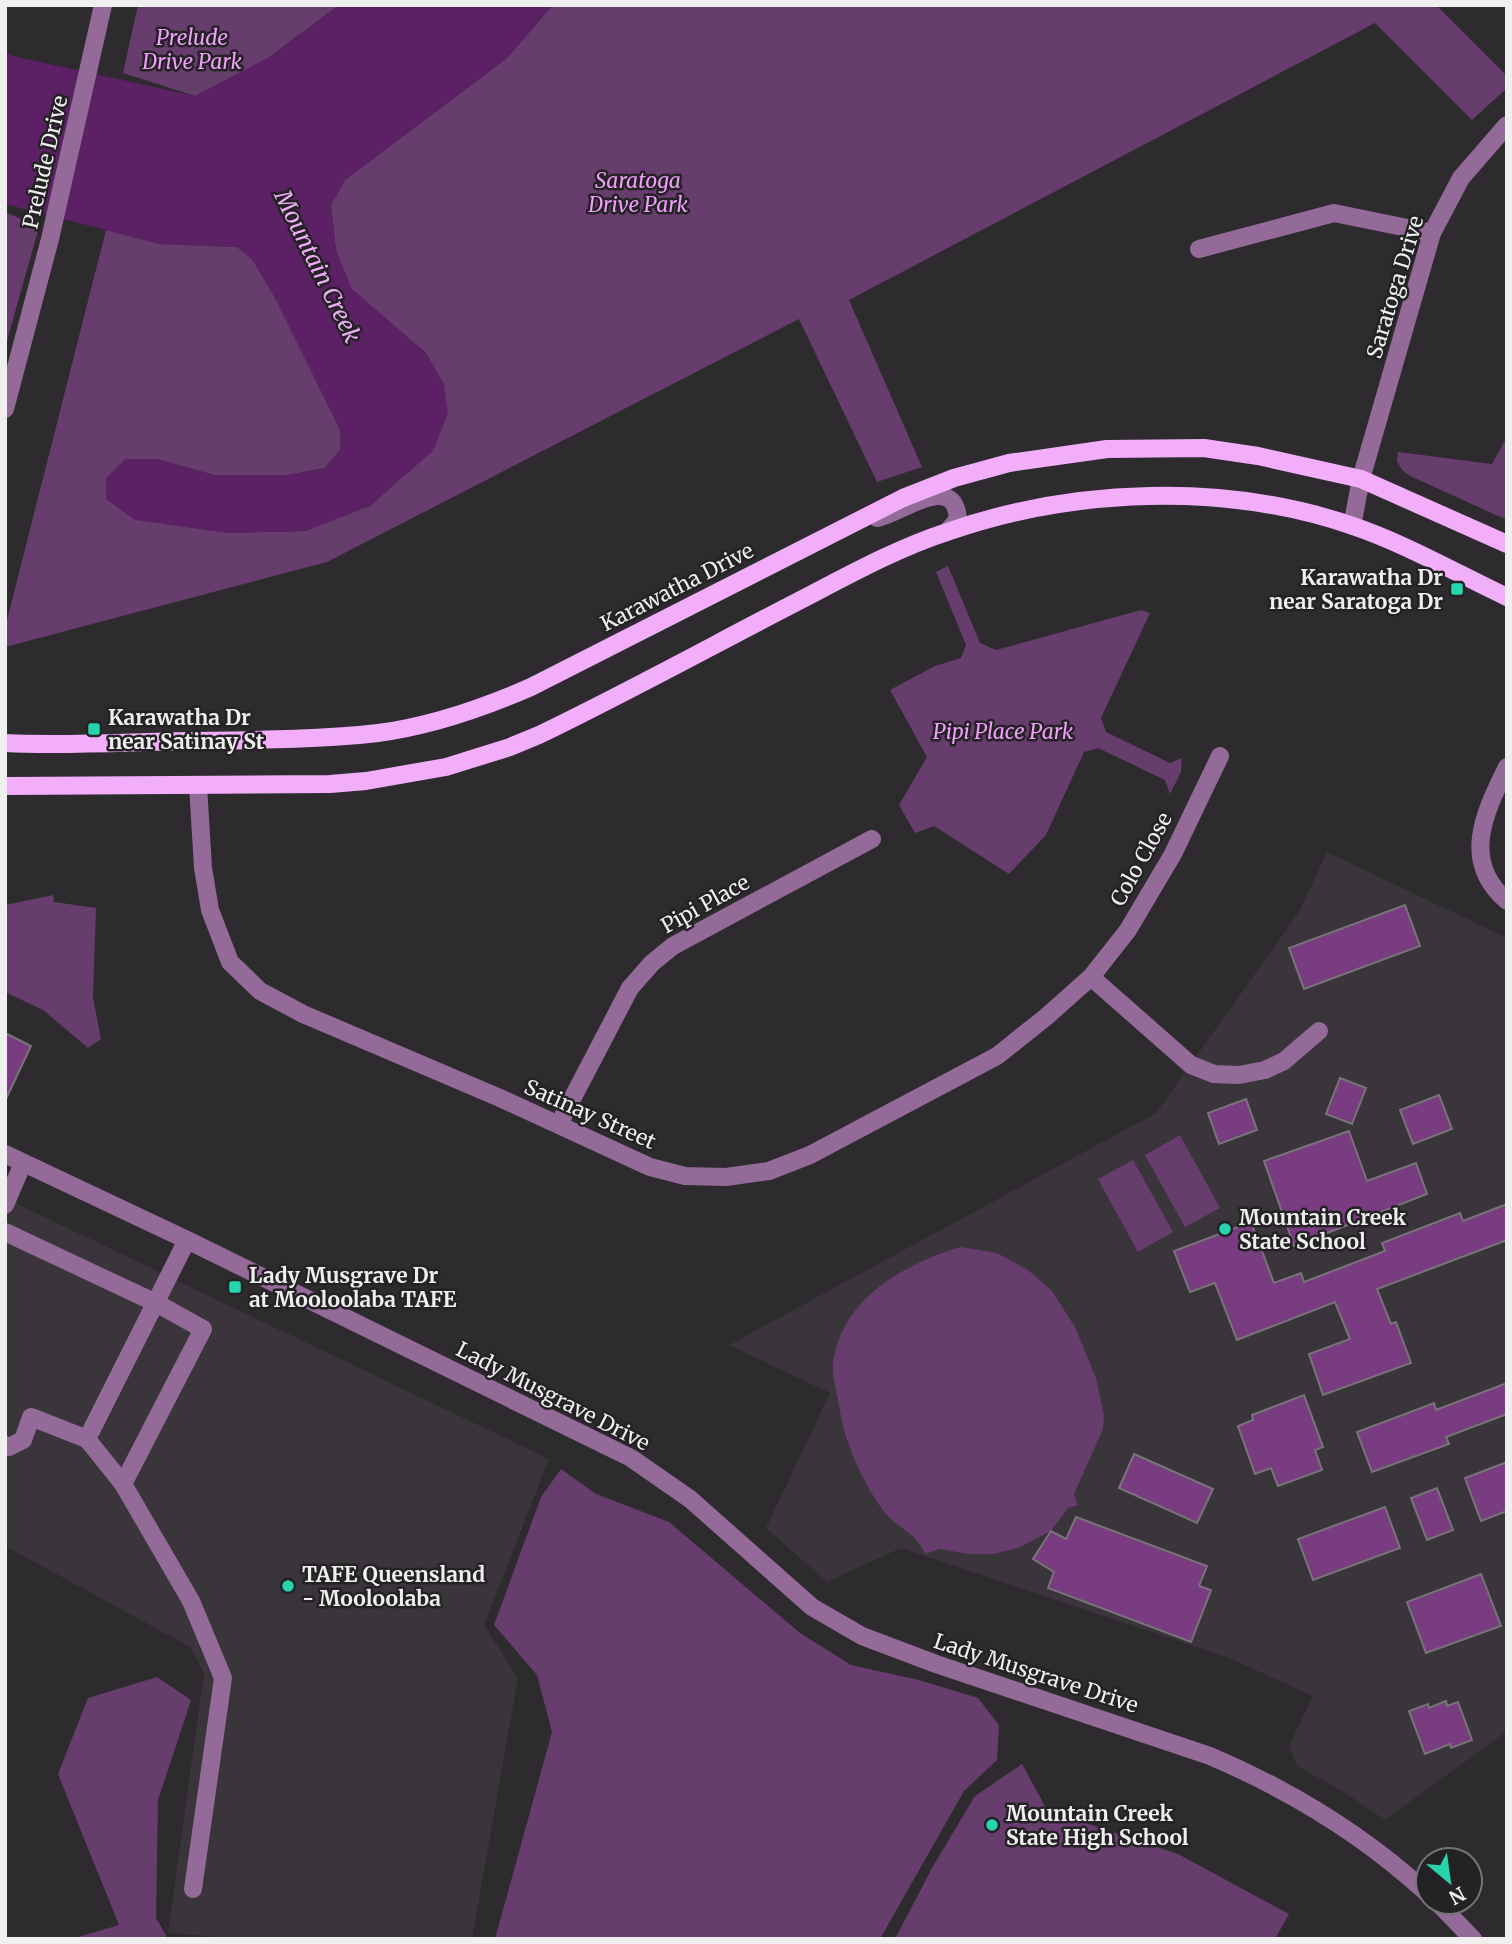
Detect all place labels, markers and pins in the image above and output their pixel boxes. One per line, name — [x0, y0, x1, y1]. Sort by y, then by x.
place label: Karawatha Dr near Saratoga Dr — [1269, 564, 1443, 615]
marker: Karawatha Dr near Saratoga Dr — [1449, 581, 1465, 597]
place label: Karawatha Dr near Satinay St — [108, 704, 265, 755]
marker: Karawatha Dr near Satinay St — [86, 721, 102, 737]
place label: Mountain Creek State School — [1239, 1204, 1407, 1255]
marker: Mountain Creek State School — [1217, 1221, 1233, 1237]
place label: Lady Musgrave Dr at Mooloolaba TAFE — [249, 1262, 457, 1313]
marker: Lady Musgrave Dr at Mooloolaba TAFE — [227, 1279, 243, 1295]
place label: TAFE Queensland - Mooloolaba — [302, 1561, 485, 1612]
marker: TAFE Queensland - Mooloolaba — [280, 1578, 296, 1594]
place label: Mountain Creek State High School — [1006, 1800, 1189, 1851]
marker: Mountain Creek State High School — [984, 1817, 1000, 1833]

